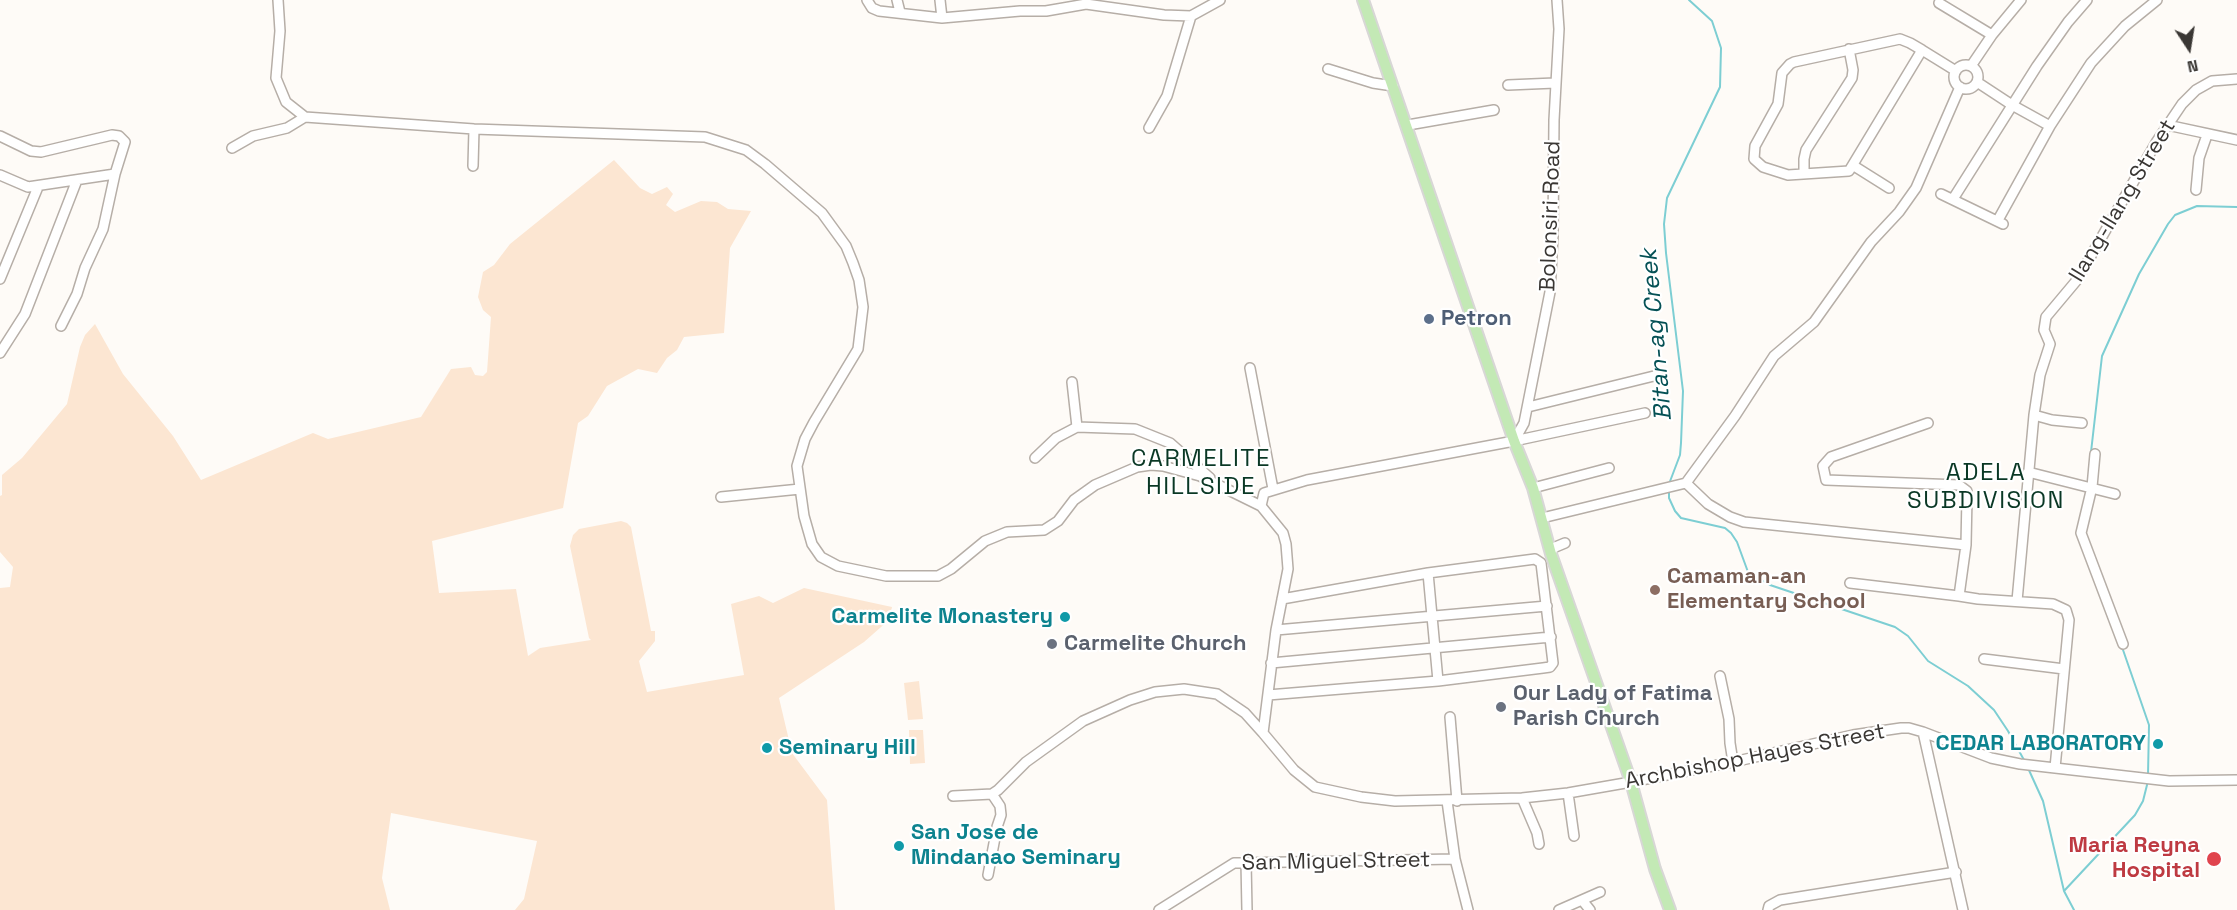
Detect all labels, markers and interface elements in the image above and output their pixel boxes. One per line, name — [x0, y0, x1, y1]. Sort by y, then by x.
north arrow — [2159, 18, 2219, 78]
text: N — [2185, 55, 2200, 77]
street label: Ilang-Ilang Street — [2064, 115, 2182, 287]
street label: Bolonsiri Road — [1535, 140, 1567, 292]
water label: Bitan-ag Creek — [1635, 248, 1679, 422]
place label: Petron — [1441, 306, 1512, 332]
marker: Petron — [1422, 312, 1436, 326]
district label: CARMELITE HILLSIDE — [1131, 445, 1271, 501]
district label: ADELA SUBDIVISION — [1907, 459, 2065, 515]
place label: Camaman-an Elementary School — [1667, 564, 1866, 616]
marker: Camaman-an Elementary School — [1648, 583, 1662, 597]
place label: Carmelite Monastery — [831, 604, 1053, 630]
marker: Carmelite Monastery — [1058, 610, 1072, 624]
place label: Carmelite Church — [1064, 631, 1247, 657]
marker: Carmelite Church — [1045, 637, 1059, 651]
place label: Our Lady of Fatima Parish Church — [1513, 681, 1712, 732]
marker: Our Lady of Fatima Parish Church — [1494, 700, 1508, 714]
street label: Archbishop Hayes Street — [1623, 719, 1887, 795]
place label: CEDAR LABORATORY — [1935, 731, 2146, 757]
place label: Seminary Hill — [779, 735, 916, 761]
marker: CEDAR LABORATORY — [2151, 737, 2165, 751]
marker: Seminary Hill — [760, 741, 774, 755]
place label: San Jose de Mindanao Seminary — [911, 820, 1121, 872]
place label: Maria Reyna Hospital — [2069, 833, 2200, 884]
marker: San Jose de Mindanao Seminary — [892, 839, 906, 853]
street label: San Miguel Street — [1241, 847, 1431, 877]
marker: Maria Reyna Hospital — [2205, 850, 2223, 868]

